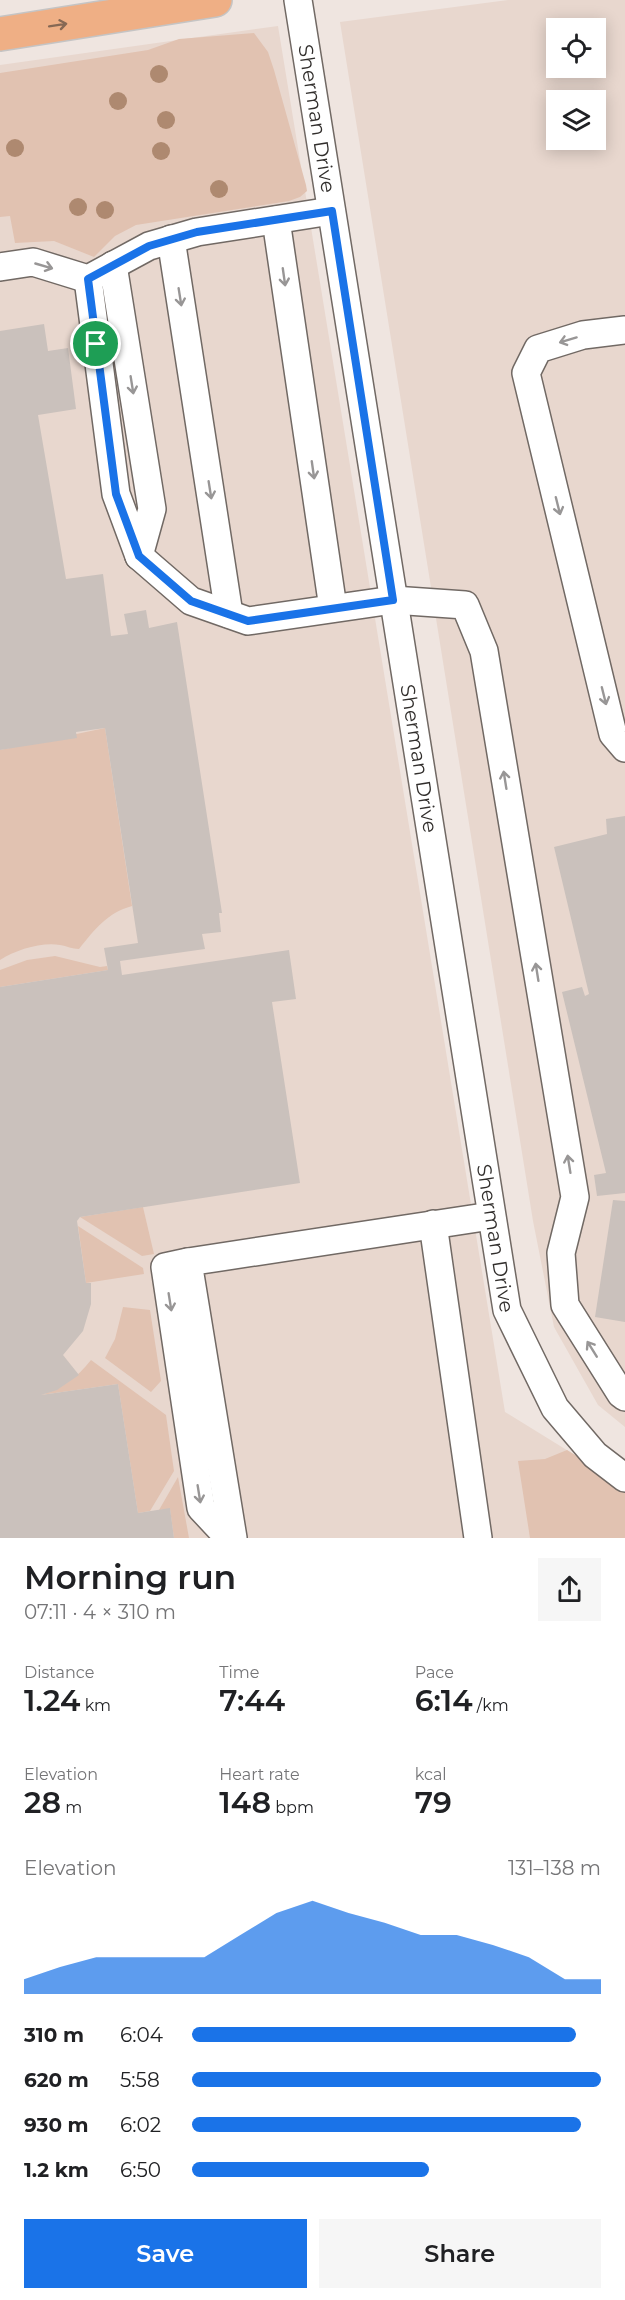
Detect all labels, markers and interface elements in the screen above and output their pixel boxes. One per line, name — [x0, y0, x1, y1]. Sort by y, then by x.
map controls — [546, 18, 606, 150]
button: locate — [546, 18, 606, 78]
one-way arrow — [47, 19, 67, 30]
street label: Sherman Drive — [293, 43, 341, 194]
button: layers — [546, 90, 606, 150]
one-way arrow — [34, 261, 53, 272]
one-way arrow — [279, 267, 290, 287]
one-way arrow — [175, 287, 186, 307]
pin — [70, 318, 121, 369]
icon: arrive — [79, 327, 112, 360]
one-way arrow — [559, 335, 578, 346]
one-way arrow — [127, 375, 138, 395]
one-way arrow — [307, 460, 318, 480]
one-way arrow — [204, 480, 215, 499]
one-way arrow — [552, 496, 564, 515]
street label: Sherman Drive — [395, 682, 443, 834]
one-way arrow — [598, 686, 610, 705]
one-way arrow — [500, 770, 511, 790]
one-way arrow — [532, 963, 543, 982]
one-way arrow — [564, 1155, 575, 1175]
street label: Sherman Drive — [472, 1162, 519, 1314]
one-way arrow — [165, 1291, 176, 1311]
one-way arrow — [586, 1341, 598, 1358]
one-way arrow — [194, 1484, 205, 1504]
text: Morning run — [24, 1557, 236, 1597]
button: share — [538, 1558, 601, 1621]
text: 07:11 · 4 × 310 m — [24, 1600, 176, 1624]
text: Distance — [24, 1663, 94, 1682]
text: Time — [219, 1663, 259, 1682]
text: Pace — [415, 1663, 454, 1682]
text: 1.24 — [24, 1682, 80, 1719]
text: 7:44 — [219, 1682, 285, 1719]
text: 6:14 — [415, 1682, 473, 1719]
text: km — [80, 1696, 111, 1715]
text: /km — [473, 1696, 509, 1715]
text: Elevation — [24, 1765, 98, 1784]
text: Heart rate — [219, 1765, 300, 1784]
text: kcal — [415, 1765, 447, 1784]
text: 28 — [24, 1784, 61, 1821]
text: 148 — [219, 1784, 271, 1821]
text: 79 — [415, 1784, 452, 1821]
text: m — [61, 1798, 82, 1817]
text: bpm — [271, 1798, 314, 1817]
text: Elevation — [24, 1856, 116, 1880]
text: 131–138 m — [508, 1856, 601, 1880]
text: 310 m — [24, 2023, 84, 2047]
text: 6:04 — [120, 2023, 163, 2047]
text: 620 m — [24, 2068, 89, 2092]
text: 5:58 — [120, 2068, 160, 2092]
text: 930 m — [24, 2113, 89, 2137]
text: 6:02 — [120, 2113, 161, 2137]
text: 1.2 km — [24, 2158, 89, 2182]
text: 6:50 — [120, 2158, 161, 2182]
button: Save — [24, 2219, 307, 2288]
button: Share — [319, 2219, 601, 2288]

